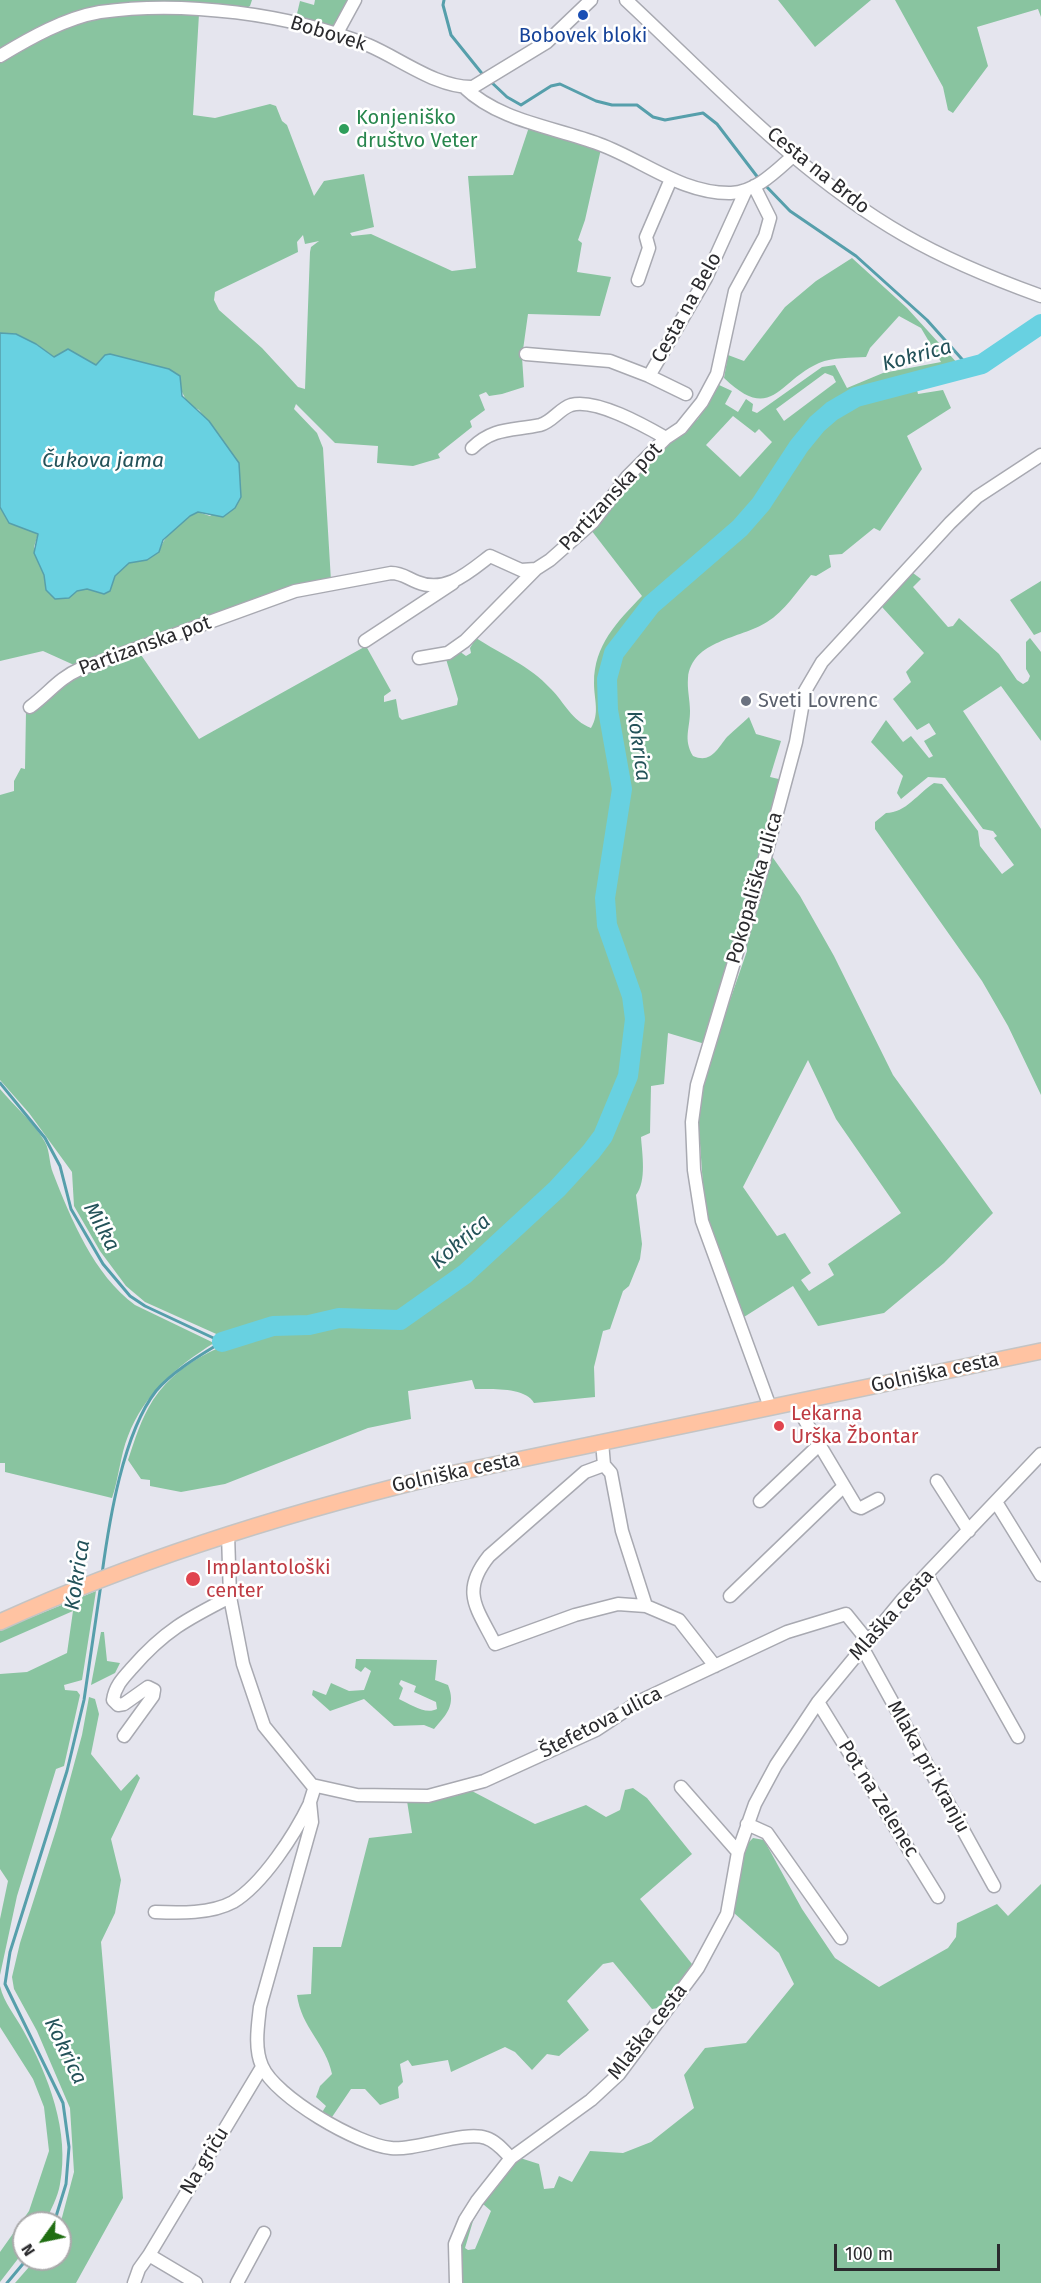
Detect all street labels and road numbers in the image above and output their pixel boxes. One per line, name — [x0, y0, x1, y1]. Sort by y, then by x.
street label: Bobovek — [287, 11, 369, 57]
street label: Cesta na Brdo — [762, 122, 874, 220]
street label: Cesta na Belo — [647, 249, 727, 367]
street label: Partizanska pot — [555, 438, 667, 556]
street label: Partizanska pot — [75, 611, 215, 681]
street label: Pokopališka ulica — [722, 809, 788, 967]
street label: Golniška cesta — [869, 1348, 1001, 1398]
street label: Golniška cesta — [390, 1448, 522, 1498]
street label: Mlaška cesta — [845, 1564, 939, 1666]
street label: Štefetova ulica — [536, 1682, 666, 1764]
street label: Mlaka pri Kranju — [882, 1697, 974, 1837]
street label: Pot na Zelenec — [833, 1736, 923, 1862]
street label: Mlaška cesta — [603, 1979, 693, 2085]
street label: Na griču — [176, 2123, 234, 2199]

